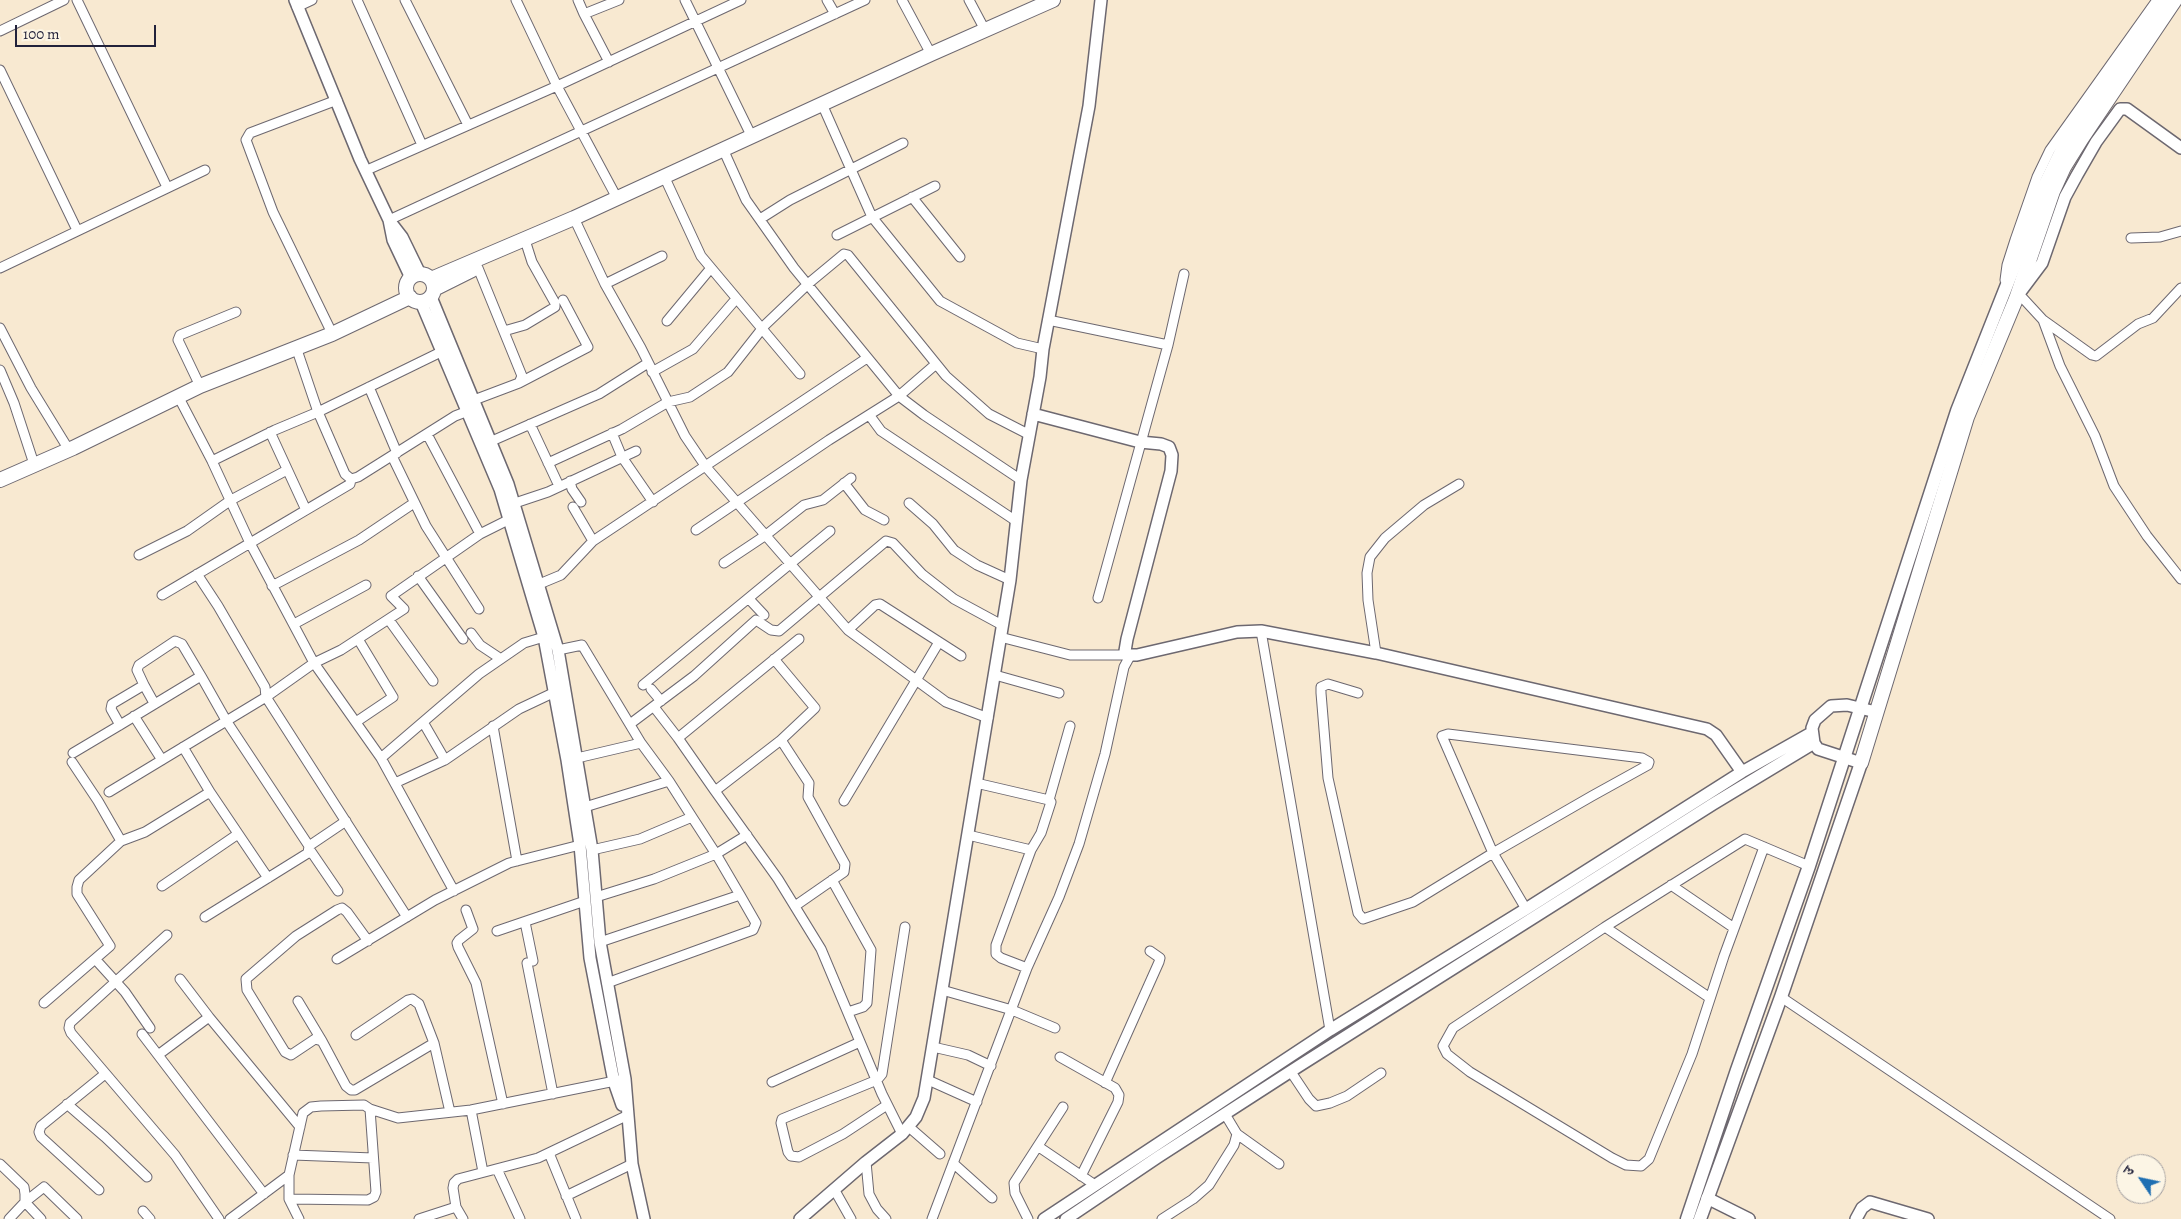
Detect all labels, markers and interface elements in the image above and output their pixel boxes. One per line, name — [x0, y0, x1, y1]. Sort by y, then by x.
scale bar — [18, 15, 159, 47]
text: 100 m — [23, 24, 60, 44]
north arrow — [2116, 1154, 2166, 1204]
text: उ — [2119, 1163, 2139, 1179]

